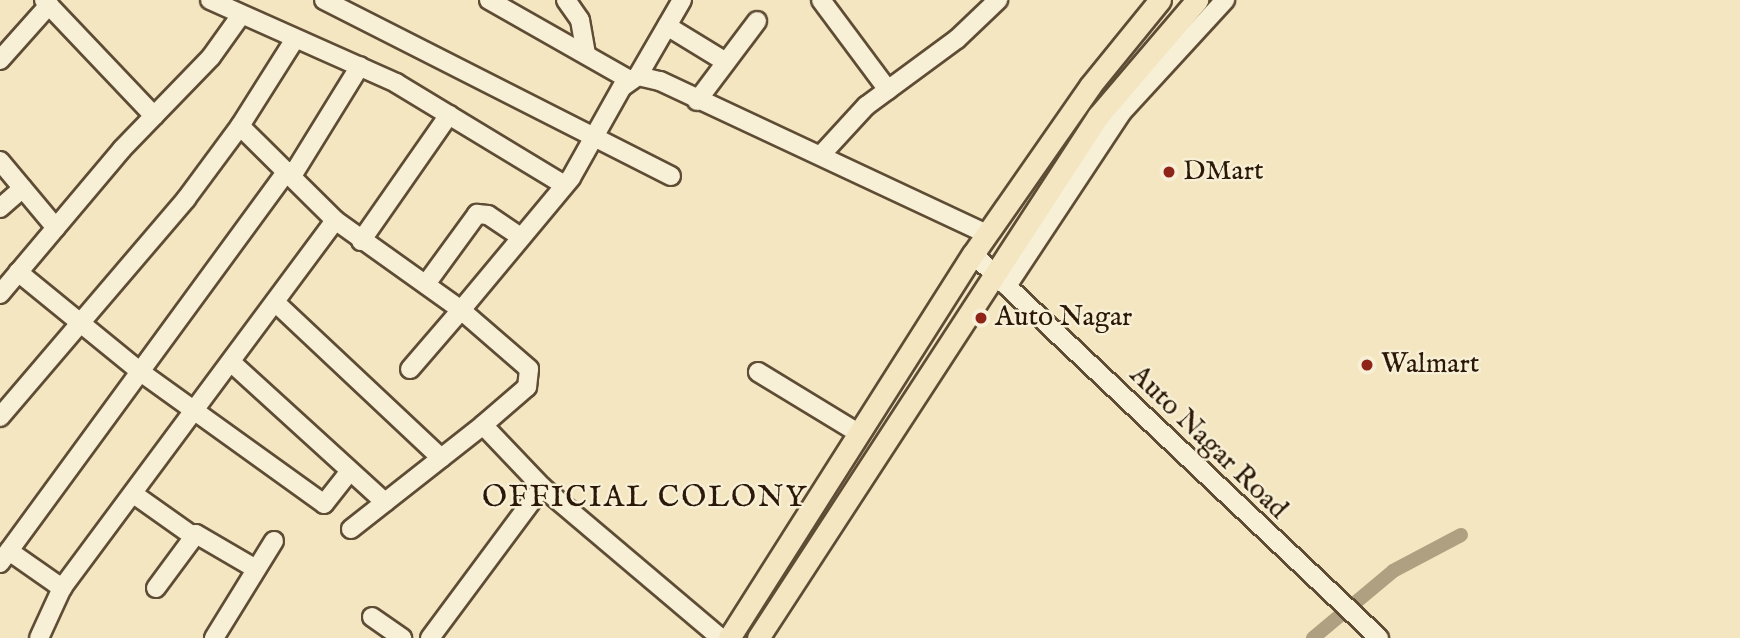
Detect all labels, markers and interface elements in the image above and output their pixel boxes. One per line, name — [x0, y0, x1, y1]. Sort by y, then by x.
place label: DMart — [1183, 155, 1264, 189]
marker: DMart — [1161, 164, 1177, 180]
place label: Auto Nagar — [995, 301, 1132, 335]
marker: Auto Nagar — [973, 310, 989, 326]
place label: Walmart — [1381, 348, 1479, 382]
marker: Walmart — [1359, 357, 1375, 373]
street label: Auto Nagar Road — [1122, 359, 1294, 527]
district label: OFFICIAL COLONY — [484, 480, 806, 516]

